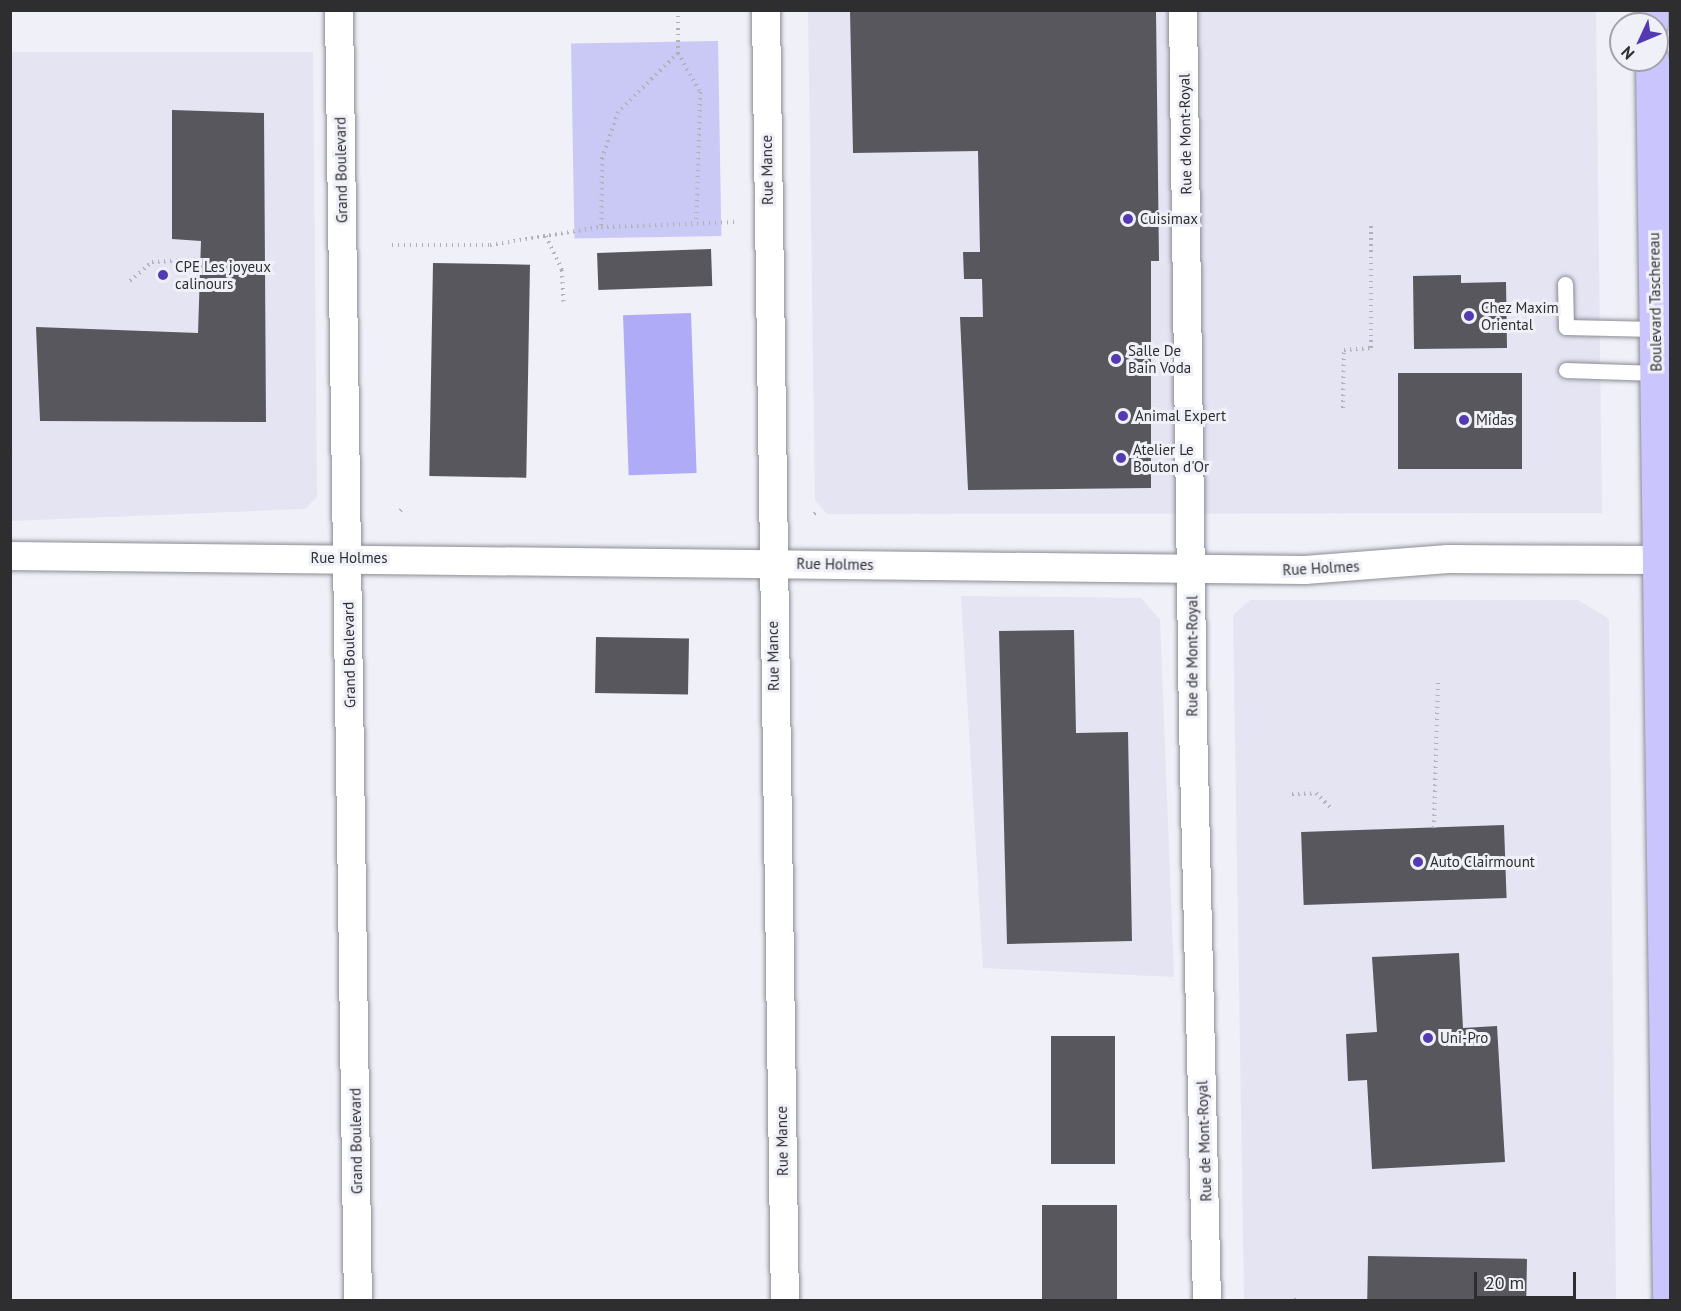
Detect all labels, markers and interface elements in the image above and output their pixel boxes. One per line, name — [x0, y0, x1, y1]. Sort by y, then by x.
north arrow — [1609, 12, 1669, 72]
text: N — [1617, 42, 1638, 64]
street label: Rue de Mont-Royal — [1175, 73, 1195, 195]
street label: Grand Boulevard — [331, 117, 351, 223]
street label: Rue Mance — [757, 135, 777, 205]
place label: Cuisimax — [1140, 210, 1198, 228]
marker: Cuisimax — [1121, 212, 1135, 226]
street label: Boulevard Taschereau — [1645, 232, 1665, 372]
place label: CPE Les joyeux calinours — [175, 257, 271, 292]
marker: CPE Les joyeux calinours — [156, 268, 170, 282]
place label: Chez Maxim Oriental — [1481, 298, 1559, 333]
marker: Chez Maxim Oriental — [1462, 309, 1476, 323]
place label: Salle De Bain Voda — [1128, 341, 1192, 376]
marker: Salle De Bain Voda — [1109, 352, 1123, 366]
place label: Animal Expert — [1135, 407, 1226, 425]
marker: Animal Expert — [1116, 409, 1130, 423]
place label: Midas — [1476, 411, 1514, 429]
marker: Midas — [1457, 413, 1471, 427]
place label: Atelier Le Bouton d'Or — [1133, 440, 1209, 475]
marker: Atelier Le Bouton d'Or — [1114, 451, 1128, 465]
street label: Rue Holmes — [310, 549, 388, 567]
street label: Rue Holmes — [796, 554, 874, 574]
street label: Rue Holmes — [1282, 557, 1360, 579]
street label: Rue de Mont-Royal — [1183, 595, 1201, 717]
street label: Grand Boulevard — [339, 602, 359, 708]
street label: Rue Mance — [763, 621, 783, 691]
place label: Auto Clairmount — [1430, 853, 1535, 871]
marker: Auto Clairmount — [1411, 855, 1425, 869]
place label: Uni-Pro — [1440, 1029, 1488, 1047]
marker: Uni-Pro — [1421, 1031, 1435, 1045]
street label: Rue de Mont-Royal — [1193, 1080, 1215, 1202]
street label: Grand Boulevard — [346, 1088, 366, 1194]
street label: Rue Mance — [772, 1106, 792, 1176]
scale bar — [1477, 1260, 1579, 1298]
text: 20 m — [1485, 1271, 1524, 1294]

